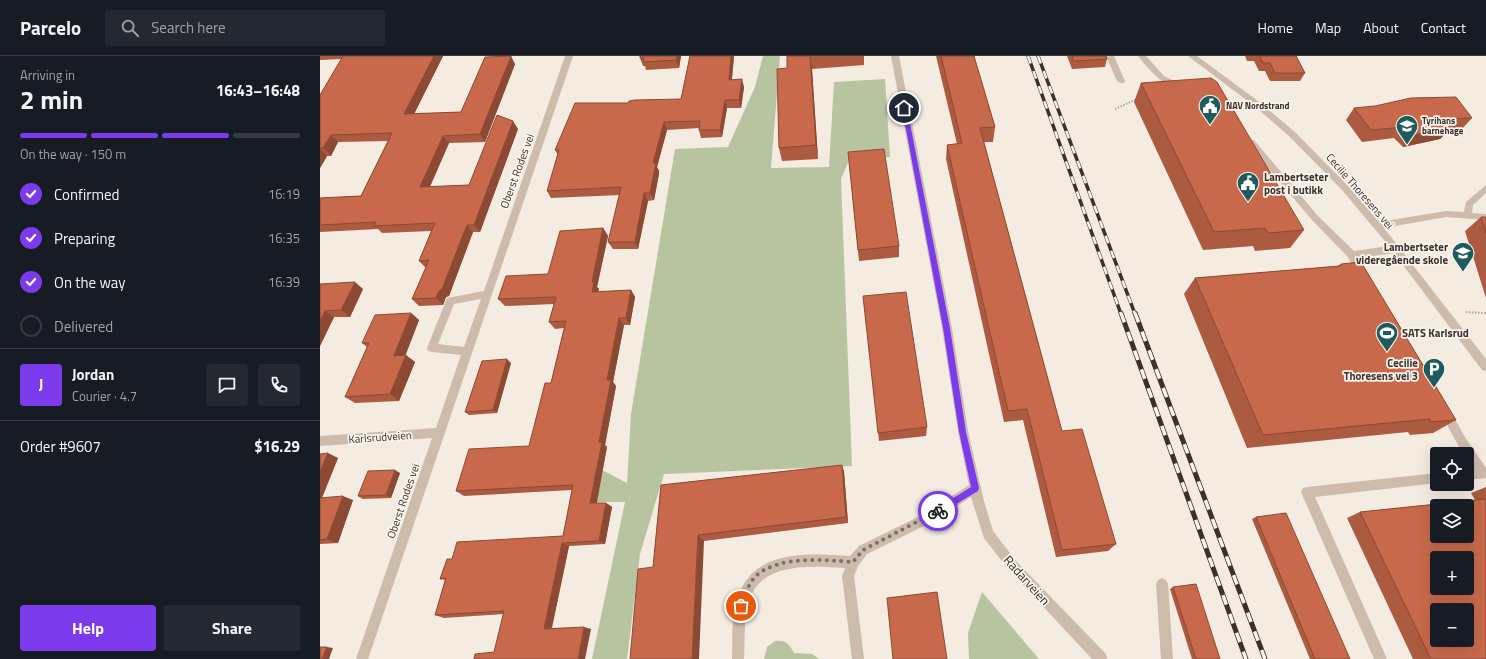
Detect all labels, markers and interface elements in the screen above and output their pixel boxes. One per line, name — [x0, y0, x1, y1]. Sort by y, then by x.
search box — [105, 10, 385, 46]
text: Parcelo — [20, 13, 81, 42]
text: Search here — [151, 16, 226, 39]
icon: search — [119, 17, 141, 39]
text: Home — [1258, 17, 1293, 38]
text: Map — [1315, 17, 1341, 38]
text: About — [1363, 17, 1399, 38]
text: Contact — [1421, 17, 1466, 38]
text: Arriving in — [20, 65, 75, 85]
text: 16:43–16:48 — [216, 79, 300, 102]
text: 2 min — [20, 80, 83, 119]
pin — [887, 91, 921, 125]
public building icon: NAV Nordstrand — [1197, 93, 1223, 126]
icon: home — [893, 97, 915, 119]
place label: NAV Nordstrand — [1226, 99, 1290, 112]
school or university icon: Tyrihans barnehage — [1394, 113, 1420, 146]
place label: Tyrihans barnehage — [1422, 114, 1464, 137]
street label: Oberst Rodes vei — [496, 131, 538, 211]
text: On the way · 150 m — [20, 144, 126, 164]
street label: Cecilie Thoresens vei — [1323, 150, 1397, 232]
place label: Lambertseter post i butikk — [1264, 169, 1328, 198]
public building icon: Lambertseter post i butikk — [1235, 170, 1261, 203]
icon: check — [20, 183, 42, 205]
text: Confirmed — [54, 183, 119, 206]
text: 16:19 — [268, 184, 300, 204]
icon: check — [20, 227, 42, 249]
text: Preparing — [54, 227, 115, 250]
text: 16:35 — [268, 228, 300, 248]
place label: Lambertseter videregående skole — [1356, 239, 1448, 268]
school or university icon: Lambertseter videregående skole — [1450, 240, 1476, 273]
icon: check — [20, 271, 42, 293]
text: On the way — [54, 271, 126, 294]
text: 16:39 — [268, 272, 300, 292]
text: Delivered — [54, 315, 113, 338]
sports icon: SATS Karlsrud — [1374, 320, 1400, 353]
place label: SATS Karlsrud — [1402, 325, 1469, 341]
place label: Cecilie Thoresens vei 3 — [1344, 355, 1418, 384]
parking icon: Cecilie Thoresens vei 3 — [1421, 356, 1447, 389]
text: Jordan — [72, 363, 114, 386]
button: chat — [206, 364, 248, 406]
button: phone — [258, 364, 300, 406]
text: J — [39, 373, 43, 396]
text: Courier · 4.7 — [72, 386, 137, 406]
street label: Karlsrudveien — [348, 427, 412, 447]
text: Order #9607 — [20, 435, 101, 458]
text: $16.29 — [254, 435, 300, 458]
map controls — [1430, 447, 1474, 647]
button: locate — [1430, 447, 1474, 491]
street label: Oberst Rodes vei — [383, 461, 423, 541]
courier — [918, 491, 958, 531]
button: layers — [1430, 499, 1474, 543]
icon: bike — [927, 500, 949, 522]
street label: Radarveien — [999, 550, 1055, 610]
button: + — [1430, 551, 1474, 595]
pin — [724, 589, 758, 623]
icon: bag — [730, 595, 752, 617]
button: − — [1430, 603, 1474, 647]
button: Help — [20, 605, 156, 651]
button: Share — [164, 605, 300, 651]

